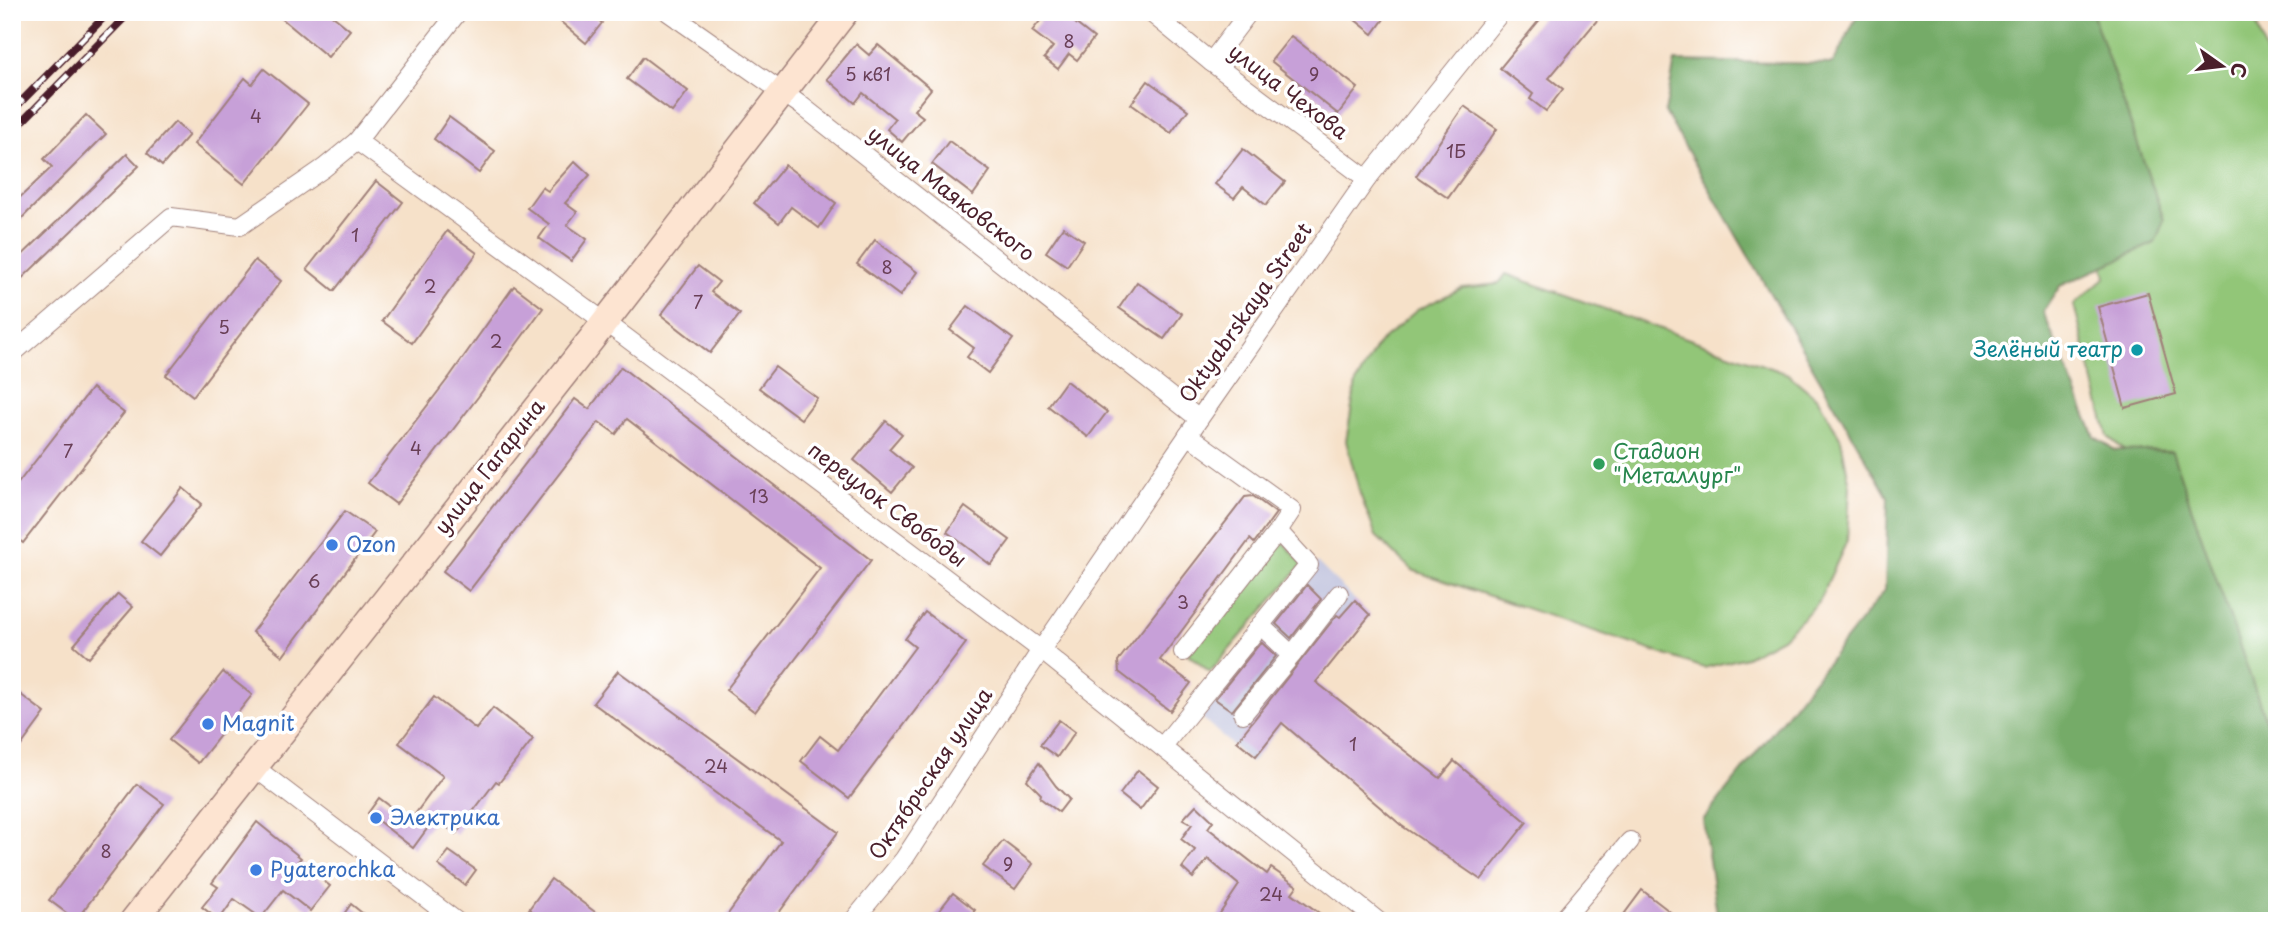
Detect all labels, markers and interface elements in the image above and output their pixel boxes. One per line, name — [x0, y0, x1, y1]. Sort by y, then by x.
house number: 8 — [1063, 27, 1075, 54]
north arrow — [2188, 32, 2258, 102]
street label: улица Чехова — [1222, 35, 1356, 146]
house number: 5 кв1 — [845, 60, 891, 87]
house number: 9 — [1309, 60, 1319, 87]
text: С — [2224, 60, 2255, 81]
house number: 4 — [250, 102, 262, 129]
street label: улица Маяковского — [862, 117, 1043, 268]
house number: 1Б — [1446, 137, 1466, 164]
street label: Oktyabrskaya Street — [1170, 215, 1319, 409]
house number: 1 — [351, 221, 359, 248]
house number: 8 — [881, 253, 893, 280]
house number: 2 — [424, 272, 436, 299]
house number: 7 — [693, 288, 703, 315]
house number: 5 — [218, 313, 230, 340]
house number: 2 — [490, 327, 502, 354]
place label: Зелёный театр — [1973, 332, 2123, 364]
marker: Зелёный театр — [2129, 342, 2145, 358]
street label: улица Гагарина — [425, 391, 552, 540]
street label: переулок Свободы — [802, 433, 974, 574]
house number: 4 — [410, 434, 422, 461]
place label: Стадион "Металлург" — [1613, 434, 1741, 490]
house number: 7 — [63, 437, 73, 464]
marker: Стадион "Металлург" — [1591, 456, 1607, 472]
house number: 13 — [749, 482, 769, 509]
place label: Ozon — [346, 527, 396, 559]
marker: Ozon — [324, 537, 340, 553]
house number: 6 — [308, 567, 320, 594]
house number: 3 — [1177, 588, 1189, 615]
street label: Октябрьская улица — [860, 680, 1000, 866]
place label: Magnit — [222, 706, 295, 738]
marker: Magnit — [200, 716, 216, 732]
house number: 1 — [1349, 730, 1357, 757]
house number: 24 — [704, 752, 728, 779]
place label: Электрика — [390, 800, 500, 832]
marker: Электрика — [368, 810, 384, 826]
house number: 8 — [100, 837, 112, 864]
house number: 9 — [1003, 850, 1013, 877]
place label: Pyaterochka — [270, 852, 395, 884]
marker: Pyaterochka — [248, 862, 264, 878]
house number: 24 — [1259, 880, 1283, 907]

